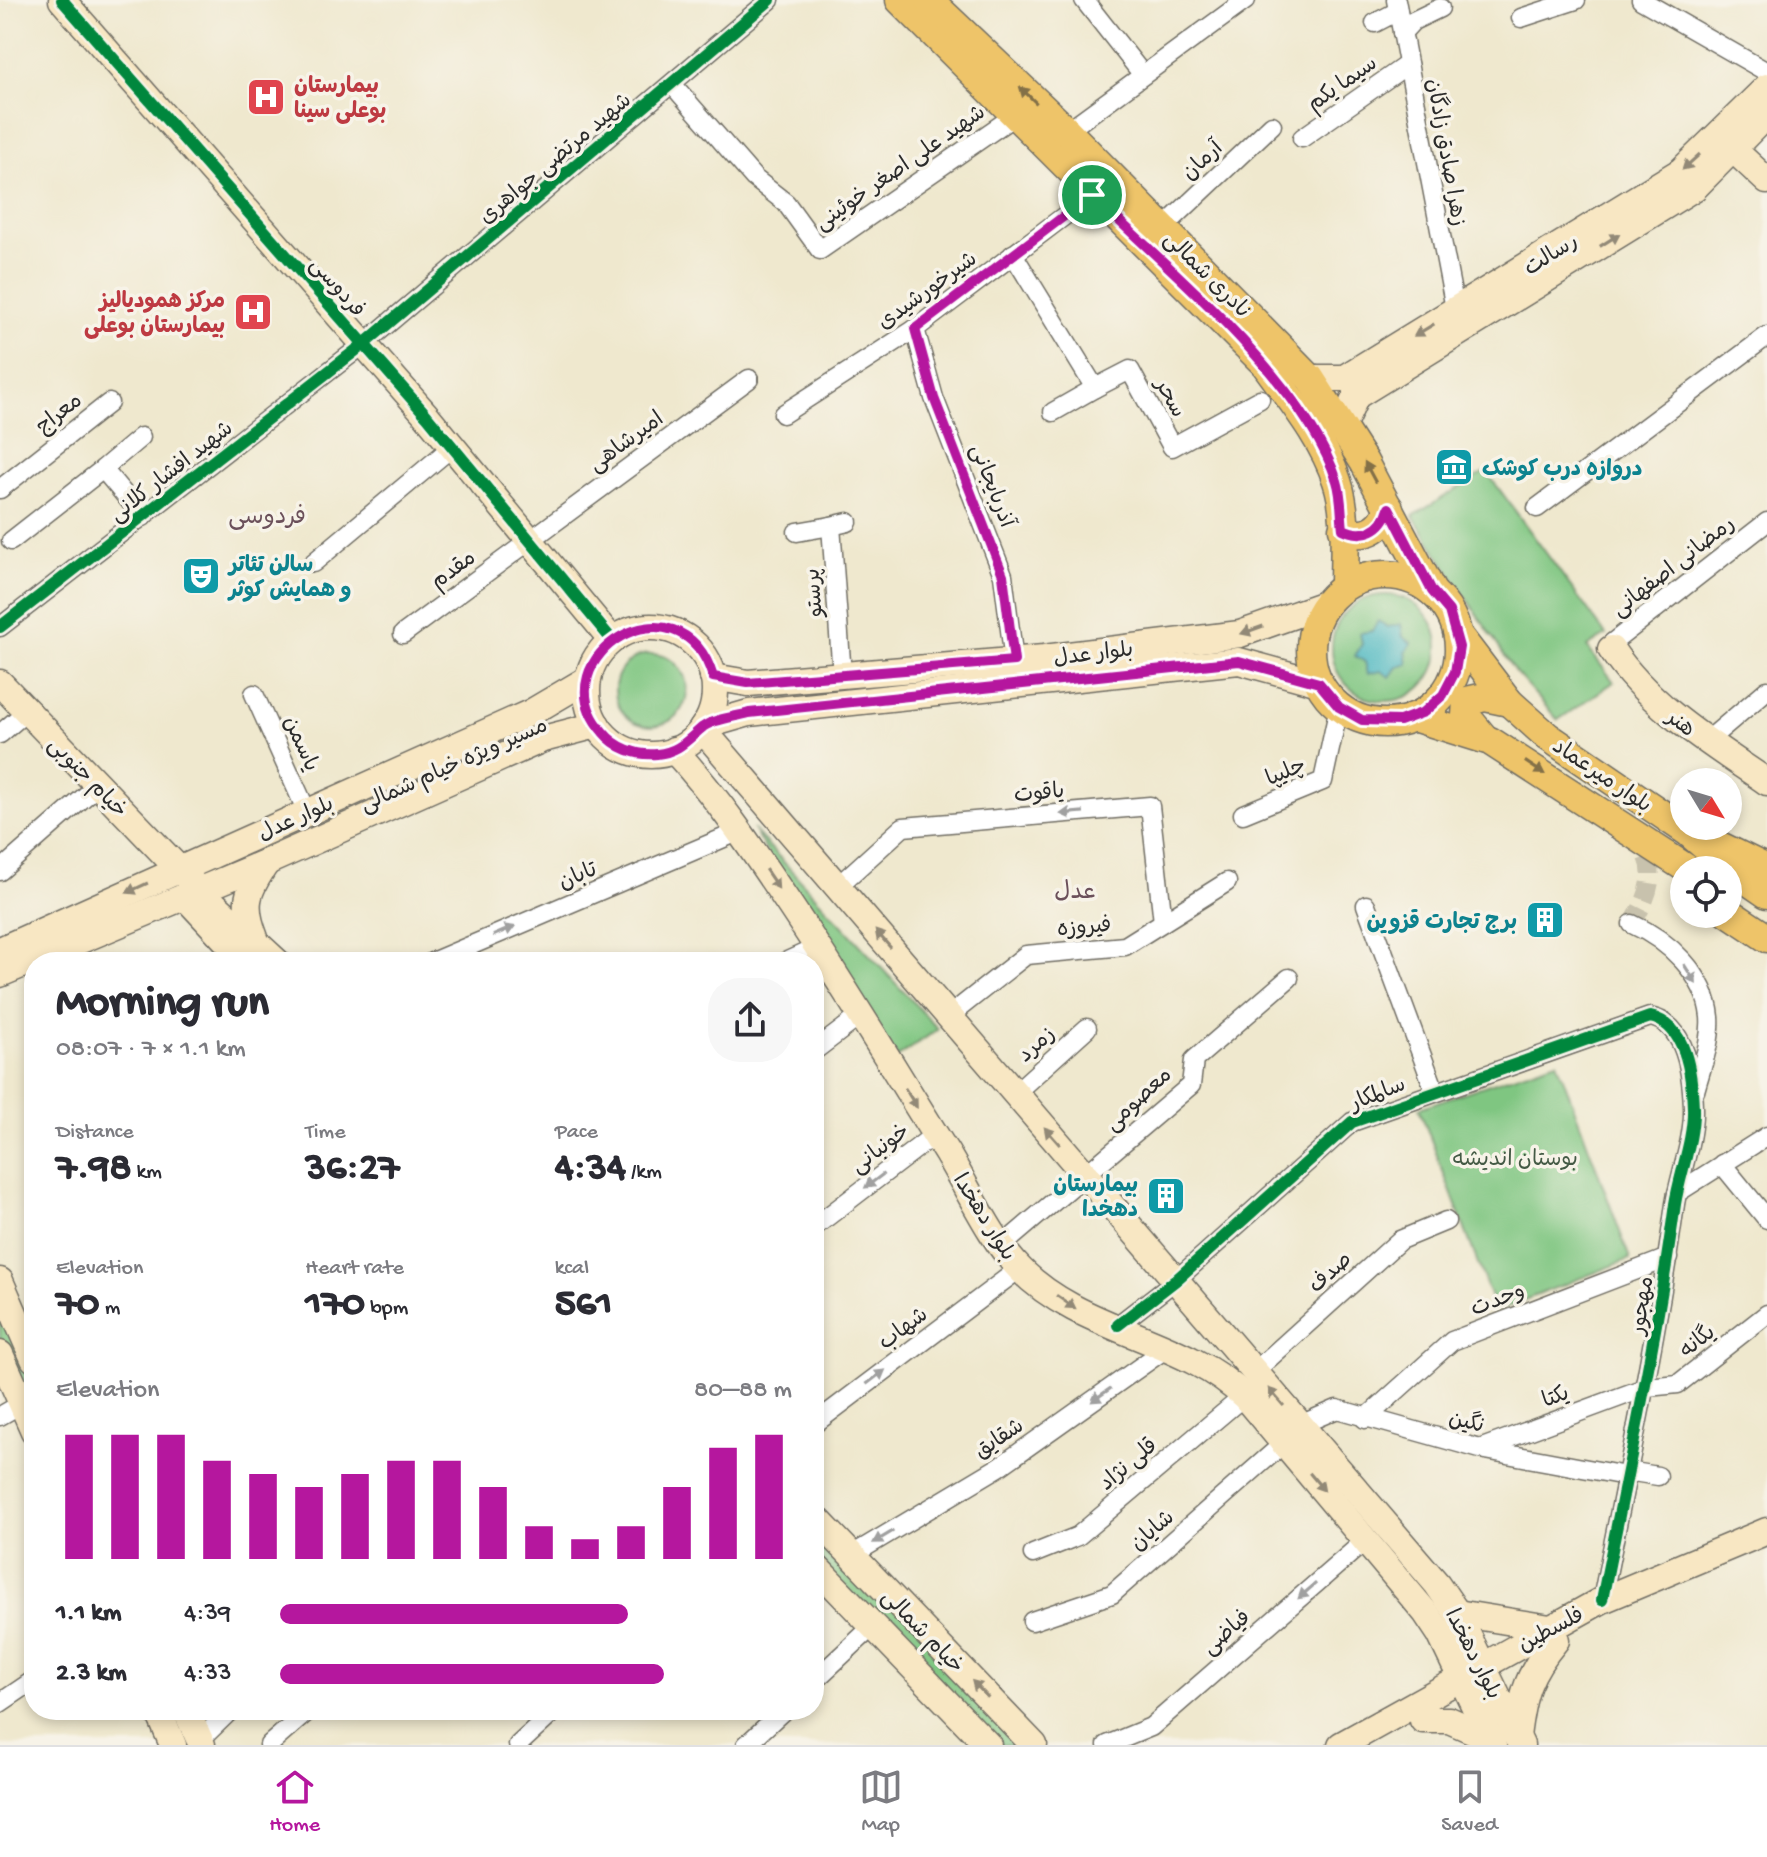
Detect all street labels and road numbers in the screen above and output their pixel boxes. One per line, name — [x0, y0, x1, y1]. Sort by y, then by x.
street label: سیما یکم — [1303, 52, 1383, 119]
street label: زهرا صادق زادگان — [1418, 76, 1473, 229]
street label: شهید مرتضی جواهری — [475, 89, 638, 231]
street label: شهید علی اصغر خوئینی — [811, 101, 992, 238]
street label: آرمان — [1177, 134, 1231, 187]
street label: نادری شمالی — [1157, 228, 1255, 326]
street label: رسالت — [1520, 230, 1584, 283]
street label: شیرخورشیدی — [873, 247, 983, 337]
street label: فردوسی — [303, 253, 369, 324]
street label: سحر — [1146, 373, 1190, 423]
street label: معراج — [32, 389, 89, 441]
street label: امیرشاهی — [585, 407, 670, 479]
street label: شهید افشار کلانی — [105, 417, 239, 529]
street label: آذربایجانی — [963, 440, 1020, 533]
street label: رمضانی اصفهانی — [1608, 512, 1741, 624]
street label: مقدم — [427, 546, 482, 596]
street label: پرستو — [801, 567, 831, 619]
street label: بلوار عدل — [1052, 638, 1135, 674]
street label: هنر — [1659, 705, 1699, 744]
street label: یاسمن — [276, 713, 323, 776]
street label: مسیر ویژه خیام شمالی — [357, 714, 552, 820]
street label: خیام جنوبی — [41, 733, 131, 825]
street label: بلوار میرعماد — [1546, 735, 1655, 820]
street label: چلیپا — [1262, 754, 1311, 794]
street label: یاقوت — [1013, 780, 1066, 810]
street label: بلوار عدل — [255, 792, 339, 849]
street label: تابان — [555, 858, 602, 897]
street label: فیروزه — [1056, 914, 1113, 944]
street label: زمرد — [1014, 1023, 1062, 1069]
street label: معصومی — [1101, 1063, 1179, 1138]
street label: سالمکار — [1345, 1073, 1410, 1119]
street label: خونبانی — [847, 1120, 916, 1181]
street label: بلوار دهخدا — [946, 1170, 1020, 1267]
street label: صدف — [1305, 1248, 1359, 1300]
street label: مهجور — [1626, 1275, 1661, 1339]
street label: وحدت — [1468, 1280, 1529, 1324]
street label: شهاب — [875, 1303, 934, 1357]
street label: یگانه — [1673, 1319, 1722, 1365]
street label: یکتا — [1539, 1382, 1573, 1416]
street label: نگین — [1446, 1404, 1487, 1441]
street label: شقایق — [971, 1414, 1030, 1466]
street label: قلی نژاد — [1095, 1434, 1164, 1498]
street label: شایان — [1126, 1506, 1181, 1558]
street label: خیام شمالی — [875, 1585, 968, 1680]
street label: فلسطین — [1515, 1603, 1589, 1660]
street label: بلوار دهخدا — [1438, 1605, 1505, 1704]
street label: فیاضی — [1198, 1606, 1257, 1662]

